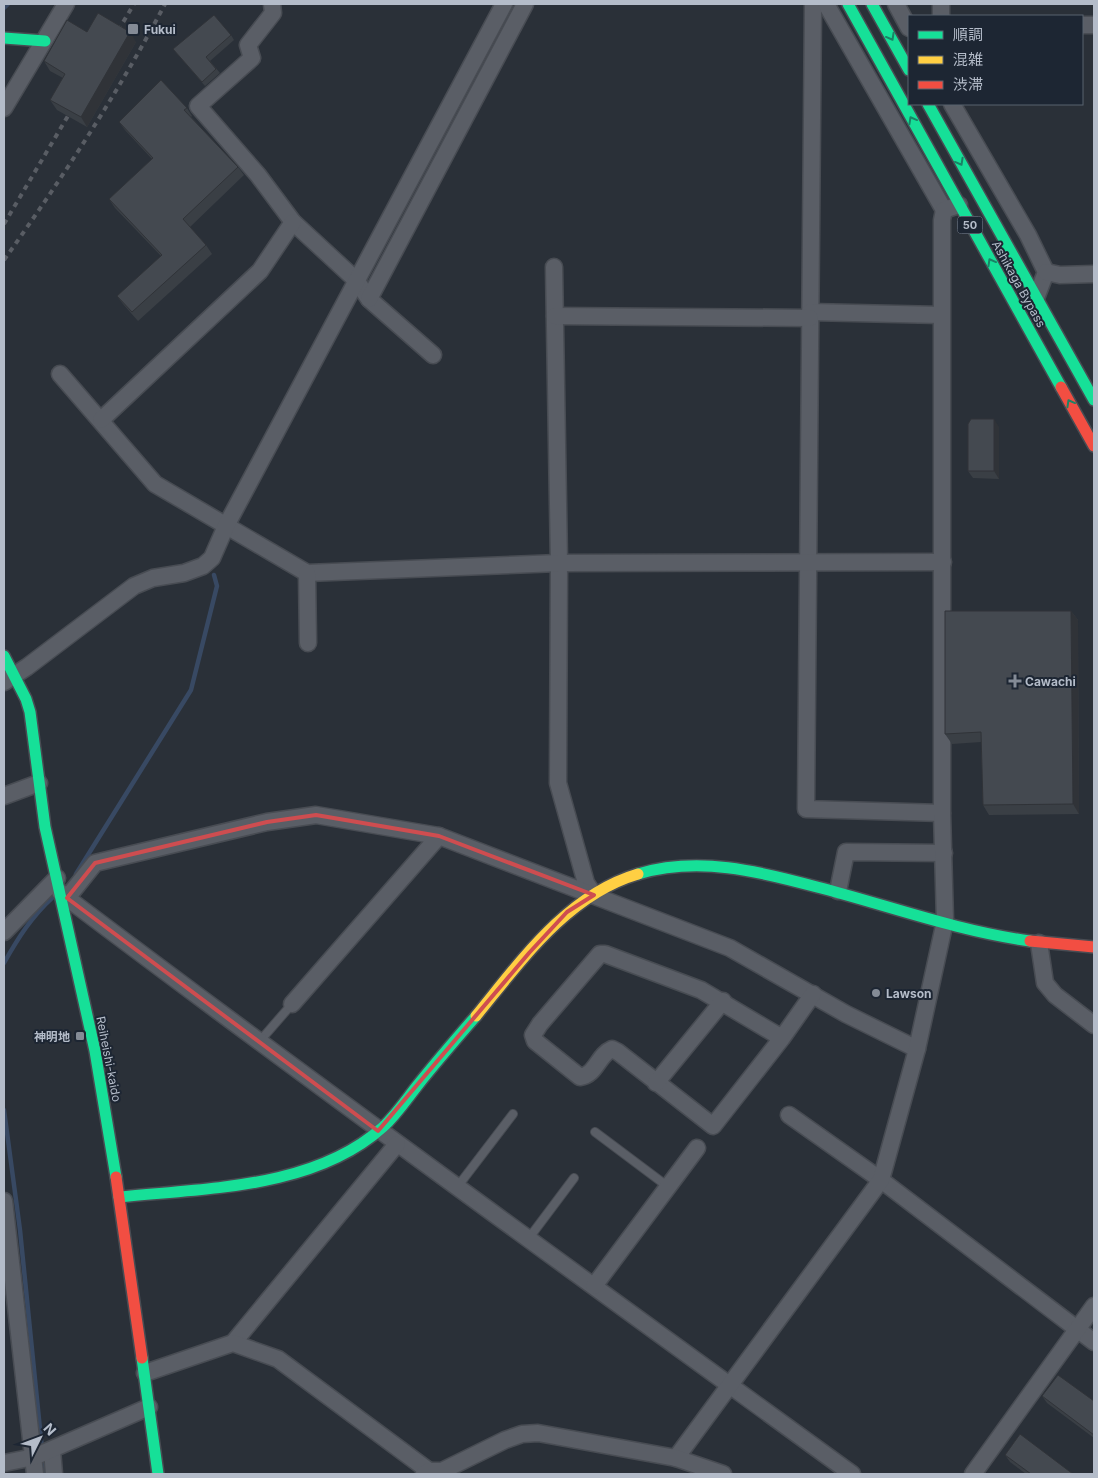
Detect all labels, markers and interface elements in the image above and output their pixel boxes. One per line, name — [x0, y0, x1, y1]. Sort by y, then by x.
legend — [908, 15, 1083, 105]
marker: Fukui — [126, 22, 140, 36]
place label: Fukui — [144, 22, 176, 37]
text: 順調 — [953, 25, 983, 44]
one-way arrow — [885, 32, 895, 41]
text: 混雑 — [953, 50, 983, 69]
text: 渋滞 — [953, 75, 983, 94]
one-way arrow — [908, 116, 918, 125]
one-way arrow — [954, 156, 964, 165]
road number: 50 — [958, 216, 982, 234]
street label: Ashikaga Bypass — [989, 238, 1049, 330]
one-way arrow — [987, 258, 997, 267]
one-way arrow — [1067, 400, 1077, 409]
place label: Cawachi — [1025, 674, 1076, 689]
marker: Cawachi — [1009, 675, 1021, 687]
place label: Lawson — [886, 986, 932, 1001]
marker: Lawson — [870, 987, 882, 999]
street label: Reiheishi-kaido — [93, 1015, 125, 1103]
place label: 神明地 — [34, 1029, 70, 1044]
marker: 神明地 — [74, 1030, 86, 1042]
north arrow — [15, 1413, 65, 1463]
text: N — [40, 1419, 60, 1439]

